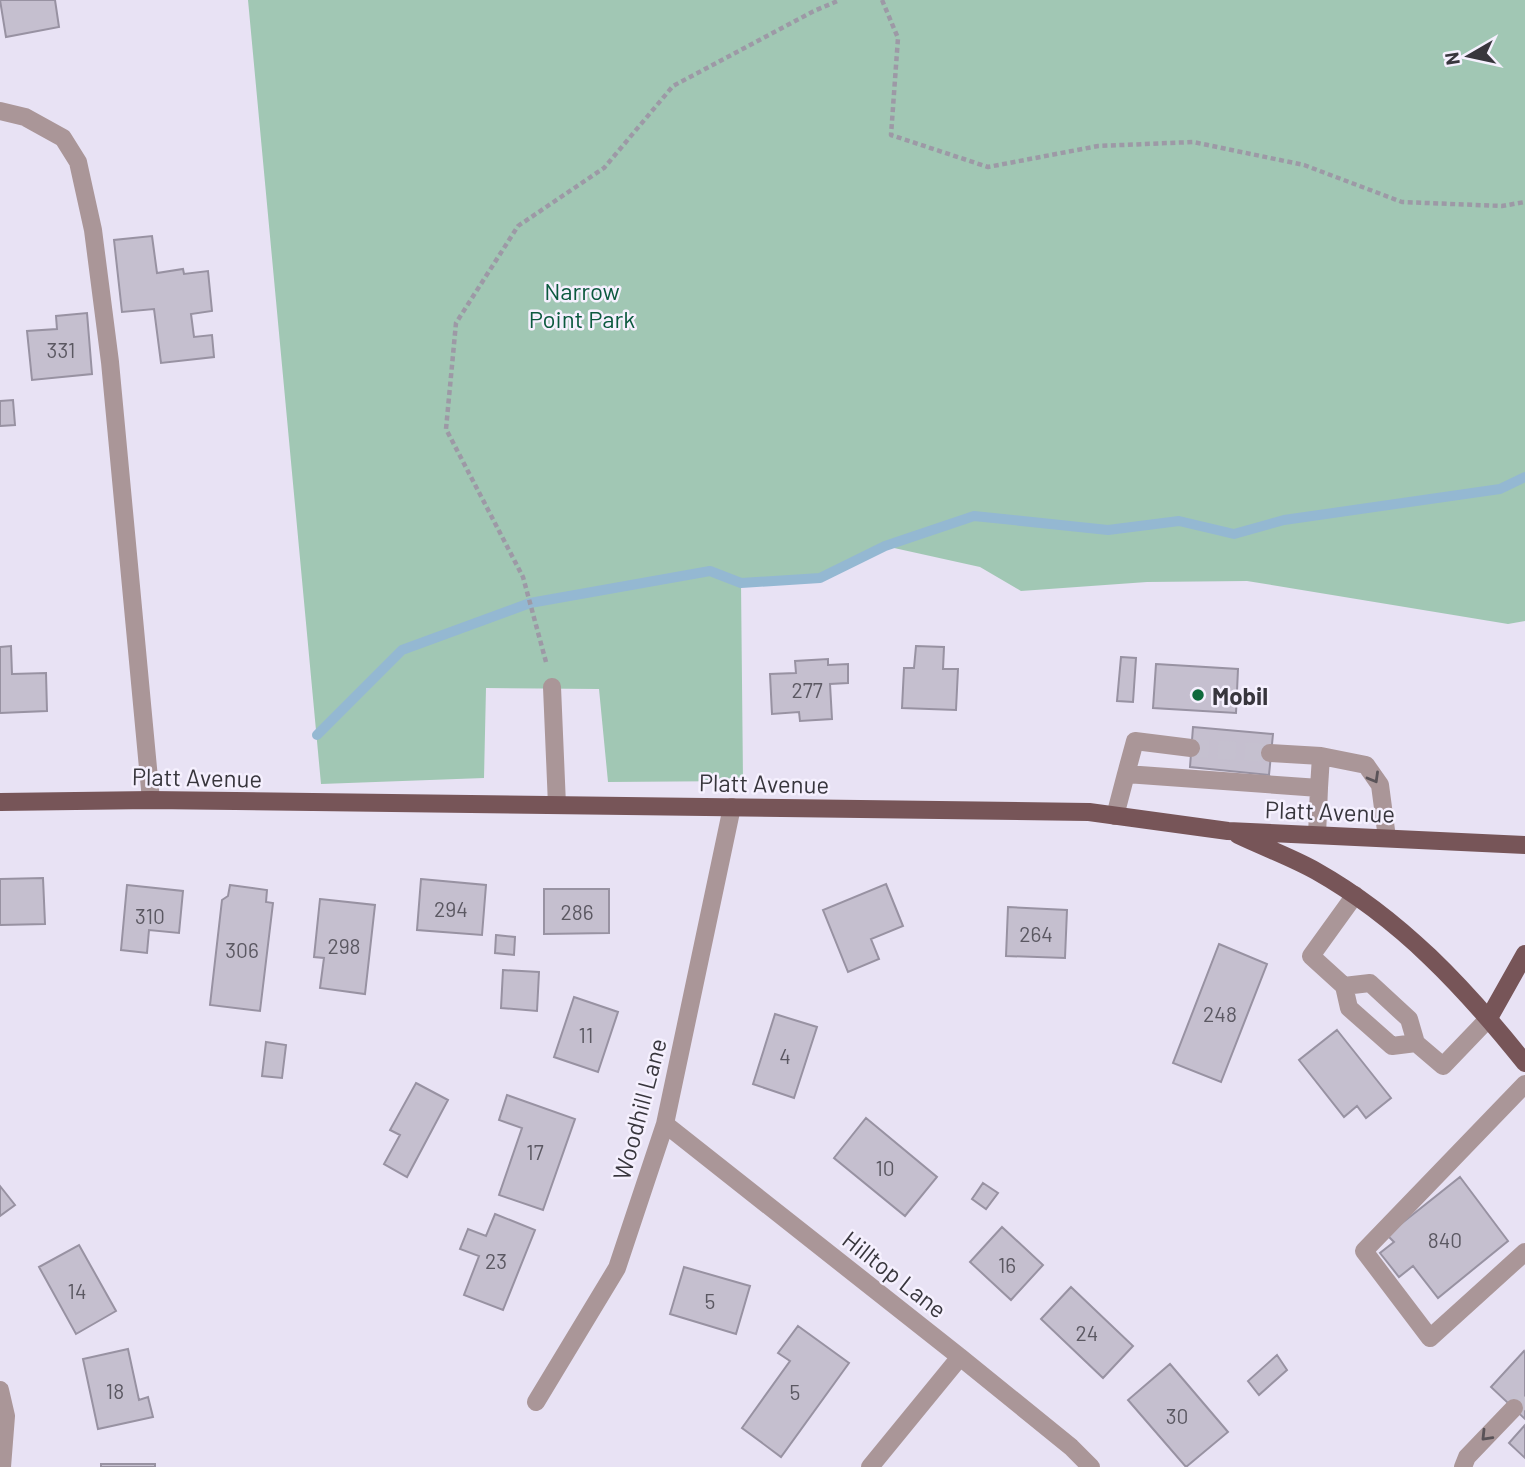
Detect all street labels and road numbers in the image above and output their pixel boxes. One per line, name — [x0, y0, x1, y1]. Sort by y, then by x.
street label: Platt Avenue — [132, 761, 262, 793]
street label: Platt Avenue — [699, 767, 829, 799]
street label: Platt Avenue — [1264, 794, 1396, 828]
street label: Woodhill Lane — [606, 1035, 672, 1183]
street label: Hilltop Lane — [837, 1224, 953, 1324]

